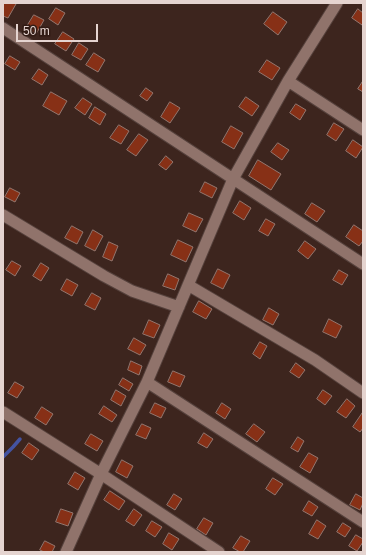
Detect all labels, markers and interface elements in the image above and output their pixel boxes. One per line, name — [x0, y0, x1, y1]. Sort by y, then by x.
scale bar — [18, 16, 100, 42]
text: 50 m — [23, 24, 50, 38]

